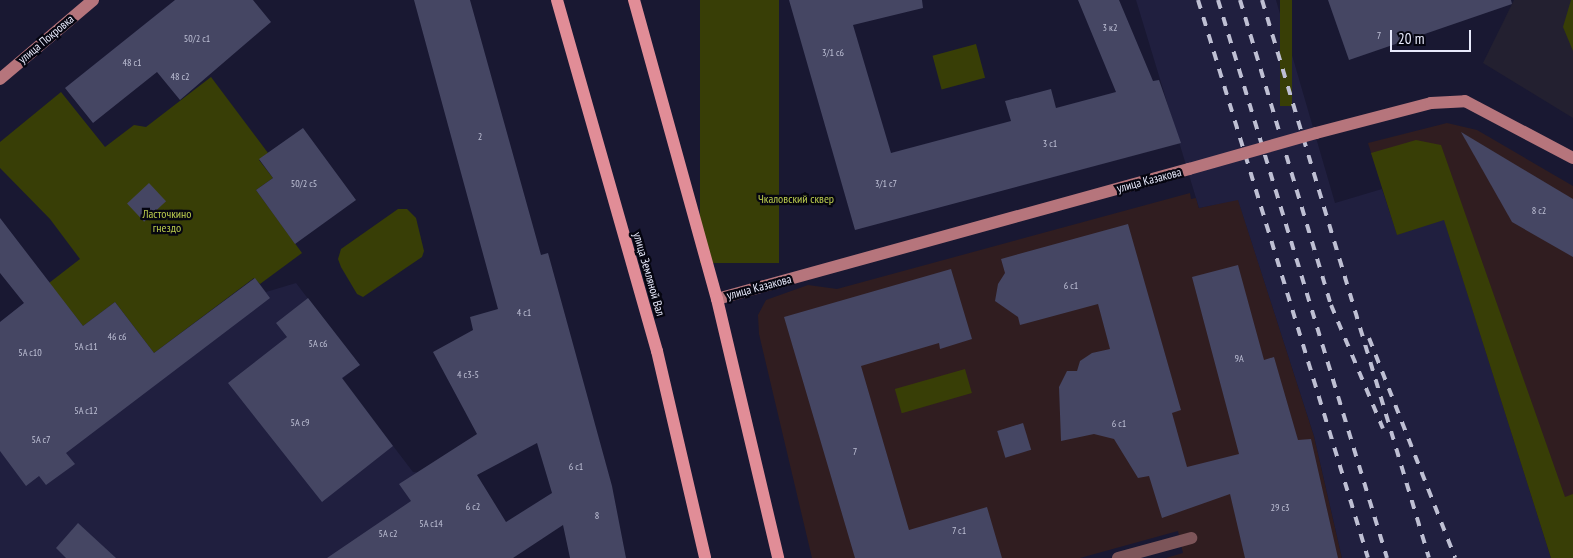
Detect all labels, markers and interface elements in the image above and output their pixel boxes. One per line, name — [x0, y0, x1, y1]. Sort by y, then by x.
street label: улица Покровка — [15, 12, 77, 66]
scale bar — [1393, 20, 1474, 52]
house number: 3 к2 — [1103, 22, 1117, 34]
text: 20 m — [1398, 29, 1424, 48]
house number: 7 — [1377, 30, 1381, 42]
house number: 50/2 с1 — [184, 33, 210, 45]
house number: 3/1 с6 — [822, 47, 844, 59]
house number: 48 с1 — [122, 57, 142, 69]
house number: 48 с2 — [170, 71, 190, 83]
house number: 2 — [478, 131, 482, 143]
house number: 3 с1 — [1043, 138, 1057, 150]
street label: улица Казакова — [1115, 164, 1183, 196]
house number: 50/2 с5 — [291, 178, 317, 190]
house number: 3/1 с7 — [875, 178, 897, 190]
park label: Чкаловский сквер — [758, 192, 834, 206]
house number: 8 с2 — [1532, 205, 1546, 217]
park label: Ласточкино гнездо — [143, 207, 191, 235]
street label: улица Земляной Вал — [630, 230, 668, 318]
street label: улица Казакова — [725, 271, 793, 303]
house number: 6 с1 — [1064, 280, 1078, 292]
house number: 4 с1 — [517, 307, 531, 319]
house number: 46 с6 — [107, 331, 127, 343]
house number: 5А с6 — [308, 338, 328, 350]
house number: 5А с11 — [74, 341, 98, 353]
house number: 5А с10 — [18, 347, 42, 359]
house number: 9A — [1234, 353, 1244, 365]
house number: 4 с3-5 — [457, 369, 479, 381]
house number: 5А с12 — [74, 405, 98, 417]
house number: 5А с9 — [290, 417, 310, 429]
house number: 6 с1 — [1112, 418, 1126, 430]
house number: 5А с7 — [31, 434, 51, 446]
house number: 7 — [853, 446, 857, 458]
house number: 6 с1 — [569, 461, 583, 473]
house number: 6 с2 — [466, 501, 480, 513]
house number: 29 с3 — [1270, 502, 1290, 514]
house number: 8 — [595, 510, 599, 522]
house number: 5А с14 — [419, 518, 443, 530]
house number: 7 с1 — [952, 525, 966, 537]
house number: 5А с2 — [378, 528, 398, 540]

